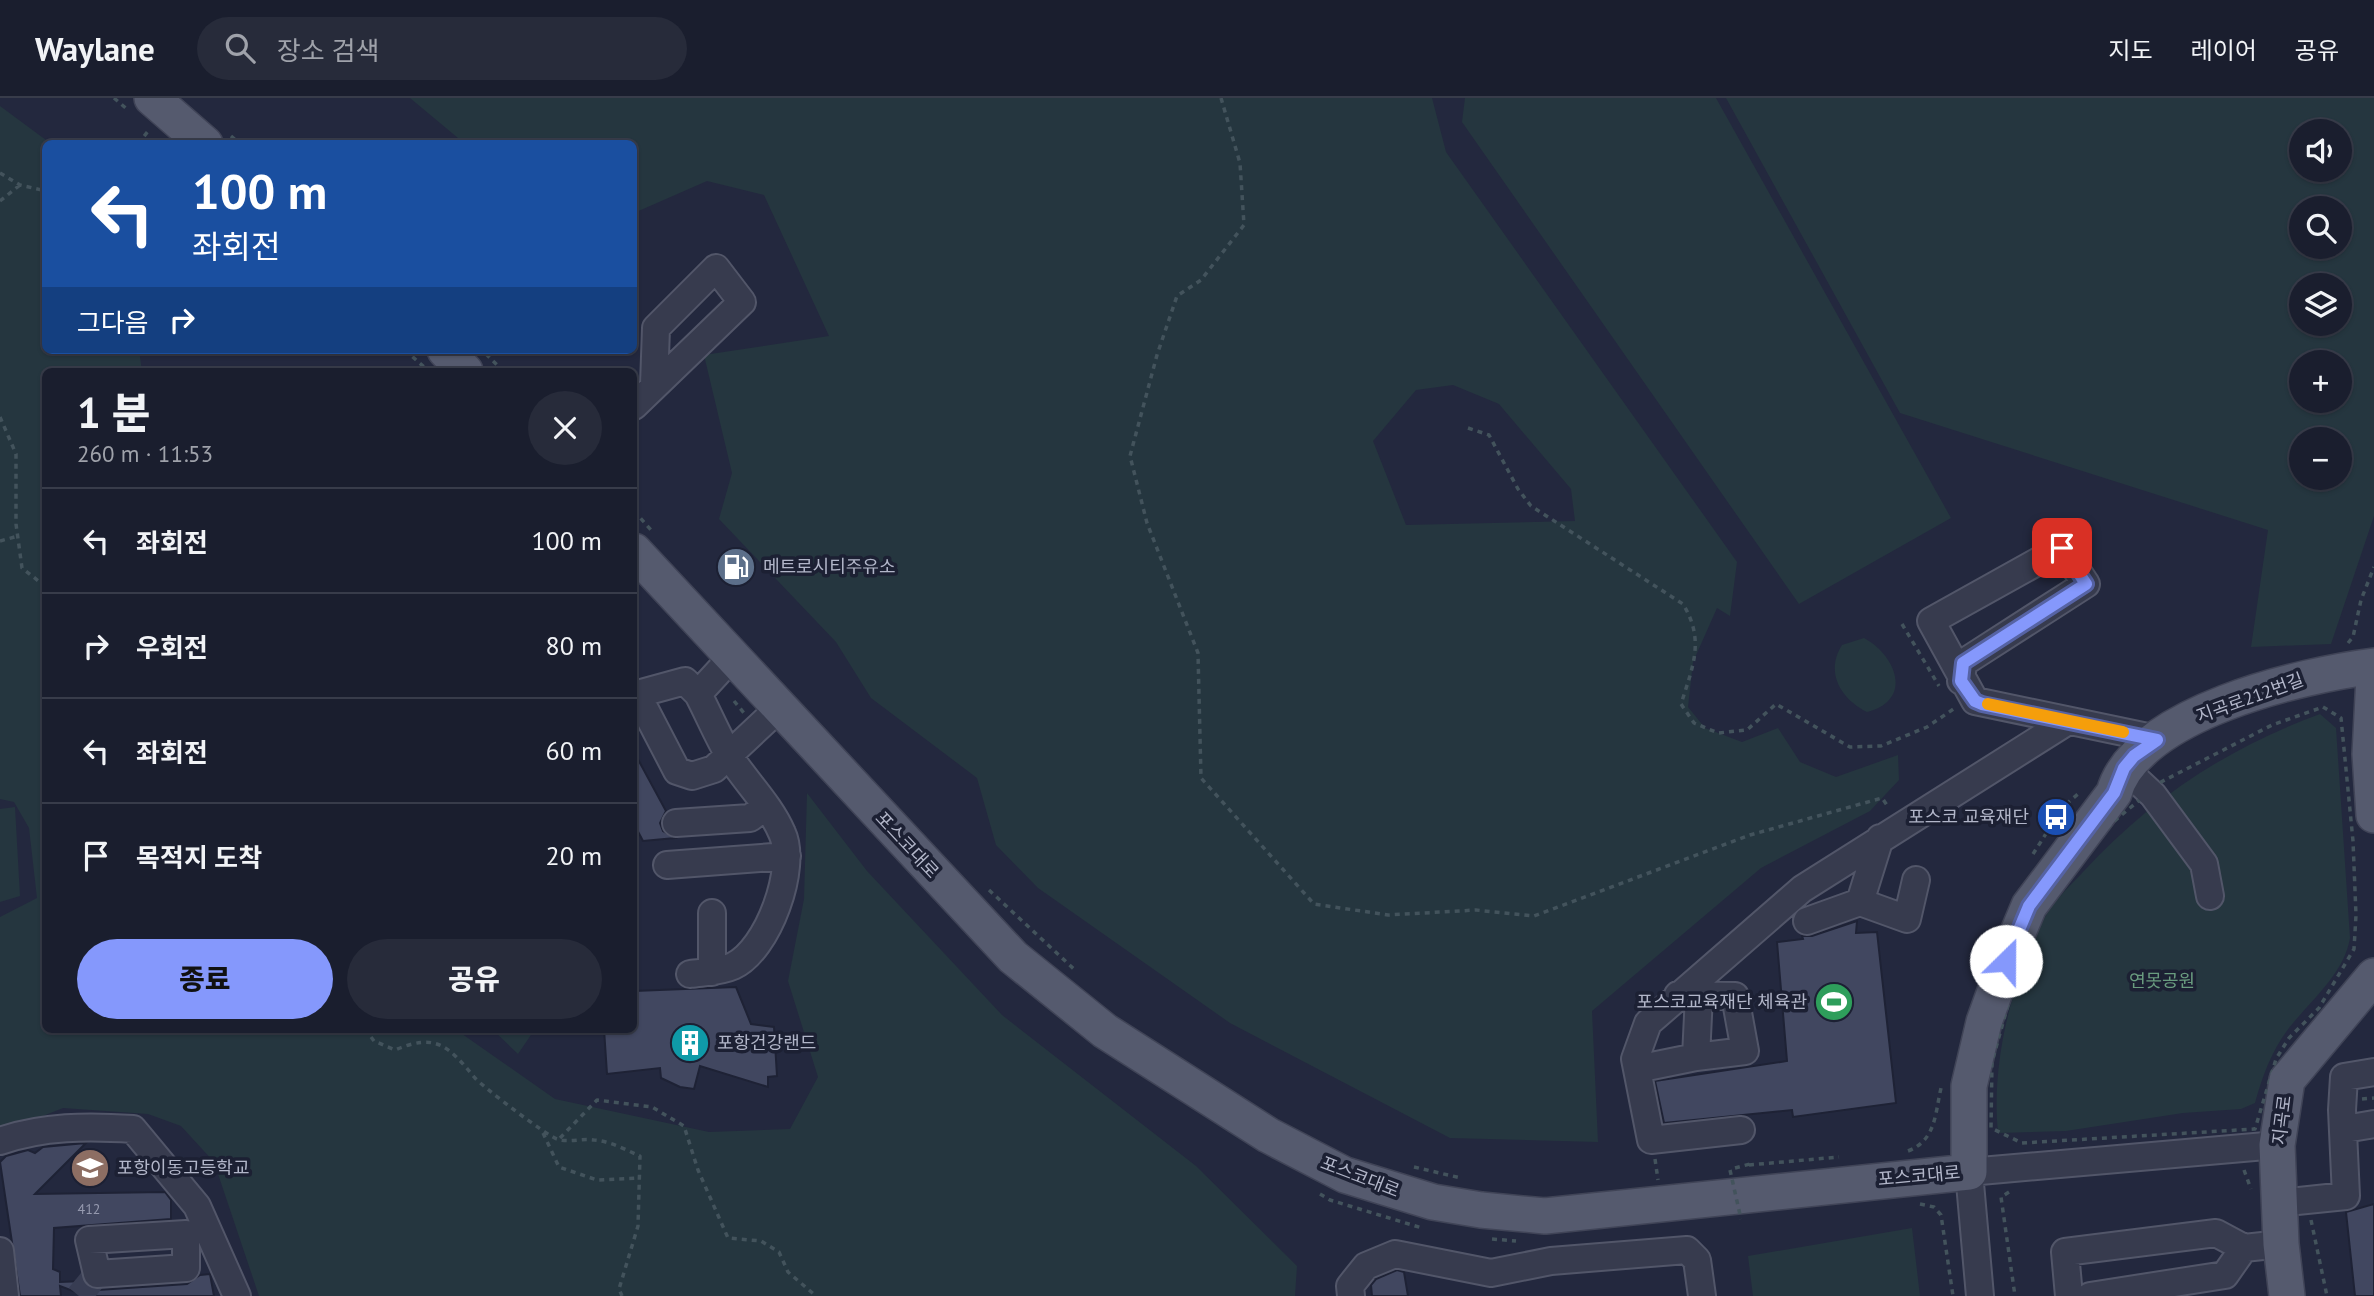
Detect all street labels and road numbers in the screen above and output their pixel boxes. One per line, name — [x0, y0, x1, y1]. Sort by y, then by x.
street label: 지곡로212번길 — [2193, 668, 2306, 728]
street label: 포스코대로 — [871, 807, 944, 883]
street label: 지곡로 — [2267, 1094, 2296, 1146]
street label: 포스코대로 — [1317, 1151, 1403, 1202]
street label: 포스코대로 — [1877, 1160, 1961, 1191]

